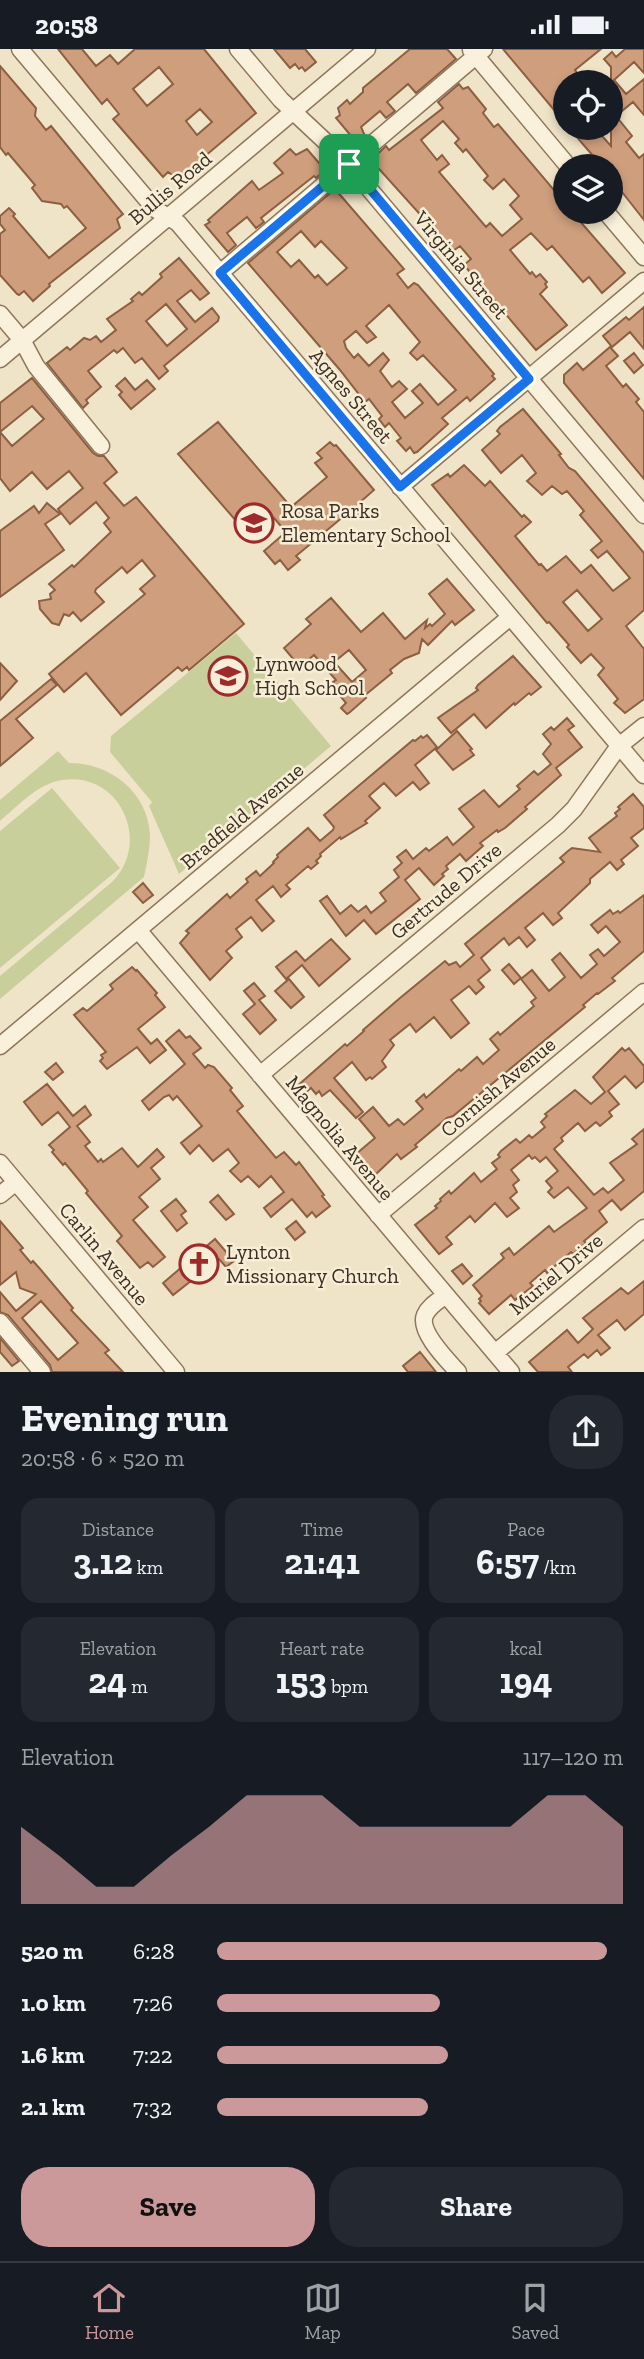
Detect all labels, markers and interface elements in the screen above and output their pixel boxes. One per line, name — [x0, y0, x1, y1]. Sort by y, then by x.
text: 20:58 — [35, 9, 98, 41]
map controls — [553, 70, 623, 224]
button: locate — [553, 70, 623, 140]
pin — [319, 134, 379, 194]
street label: Bullis Road — [123, 145, 217, 230]
icon: arrive — [330, 145, 368, 183]
button: layers — [553, 154, 623, 224]
street label: Virginia Street — [408, 205, 514, 324]
street label: Agnes Street — [305, 343, 398, 448]
place label: Rosa Parks Elementary School — [281, 498, 451, 547]
school or university icon: Rosa Parks Elementary School — [233, 502, 275, 544]
place label: Lynwood High School — [255, 651, 365, 700]
school or university icon: Lynwood High School — [207, 655, 249, 697]
street label: Bradfield Avenue — [175, 757, 308, 874]
street label: Gertrude Drive — [385, 837, 506, 944]
street label: Cornish Avenue — [435, 1031, 560, 1142]
street label: Magnolia Avenue — [281, 1070, 400, 1205]
street label: Carlin Avenue — [54, 1197, 155, 1310]
street label: Muriel Drive — [504, 1227, 608, 1320]
place label: Lynton Missionary Church — [226, 1239, 399, 1288]
church icon: Lynton Missionary Church — [178, 1243, 220, 1285]
text: Evening run — [21, 1395, 228, 1441]
button: share — [549, 1395, 623, 1469]
text: 20:58 · 6 × 520 m — [21, 1444, 184, 1472]
text: Distance — [82, 1518, 154, 1541]
text: Time — [301, 1518, 343, 1541]
text: Pace — [507, 1518, 545, 1541]
text: 3.12 — [73, 1541, 132, 1583]
text: 21:41 — [284, 1541, 360, 1583]
text: 6:57 — [476, 1541, 539, 1583]
text: km — [132, 1556, 163, 1579]
text: /km — [539, 1556, 576, 1579]
text: Elevation — [80, 1637, 156, 1660]
text: Heart rate — [280, 1637, 364, 1660]
text: kcal — [510, 1637, 542, 1660]
text: 24 — [88, 1660, 127, 1702]
text: 153 — [276, 1660, 327, 1702]
text: 194 — [500, 1660, 552, 1702]
text: m — [127, 1675, 148, 1698]
text: bpm — [327, 1675, 368, 1698]
text: Elevation — [21, 1743, 114, 1771]
text: 117–120 m — [522, 1743, 623, 1771]
text: 520 m — [21, 1937, 83, 1965]
text: 6:28 — [133, 1937, 175, 1965]
text: 1.0 km — [21, 1989, 86, 2017]
text: 7:26 — [133, 1989, 173, 2017]
text: 1.6 km — [21, 2041, 85, 2069]
text: 7:22 — [133, 2041, 173, 2069]
text: 2.1 km — [21, 2093, 85, 2121]
text: 7:32 — [133, 2093, 172, 2121]
button: Save — [21, 2167, 315, 2247]
button: Share — [329, 2167, 623, 2247]
tab: Home — [85, 2279, 134, 2344]
tab: Map — [304, 2279, 342, 2344]
tab: Saved — [511, 2279, 559, 2344]

